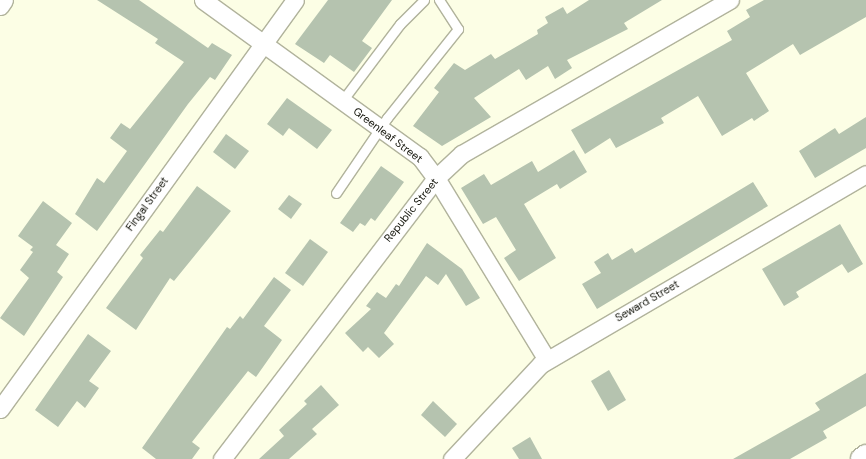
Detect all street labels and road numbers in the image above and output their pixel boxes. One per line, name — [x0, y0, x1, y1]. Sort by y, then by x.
street label: Greenleaf Street — [351, 105, 425, 165]
street label: Fingal Street — [123, 174, 171, 234]
street label: Republic Street — [381, 176, 441, 244]
street label: Seward Street — [613, 277, 681, 325]

